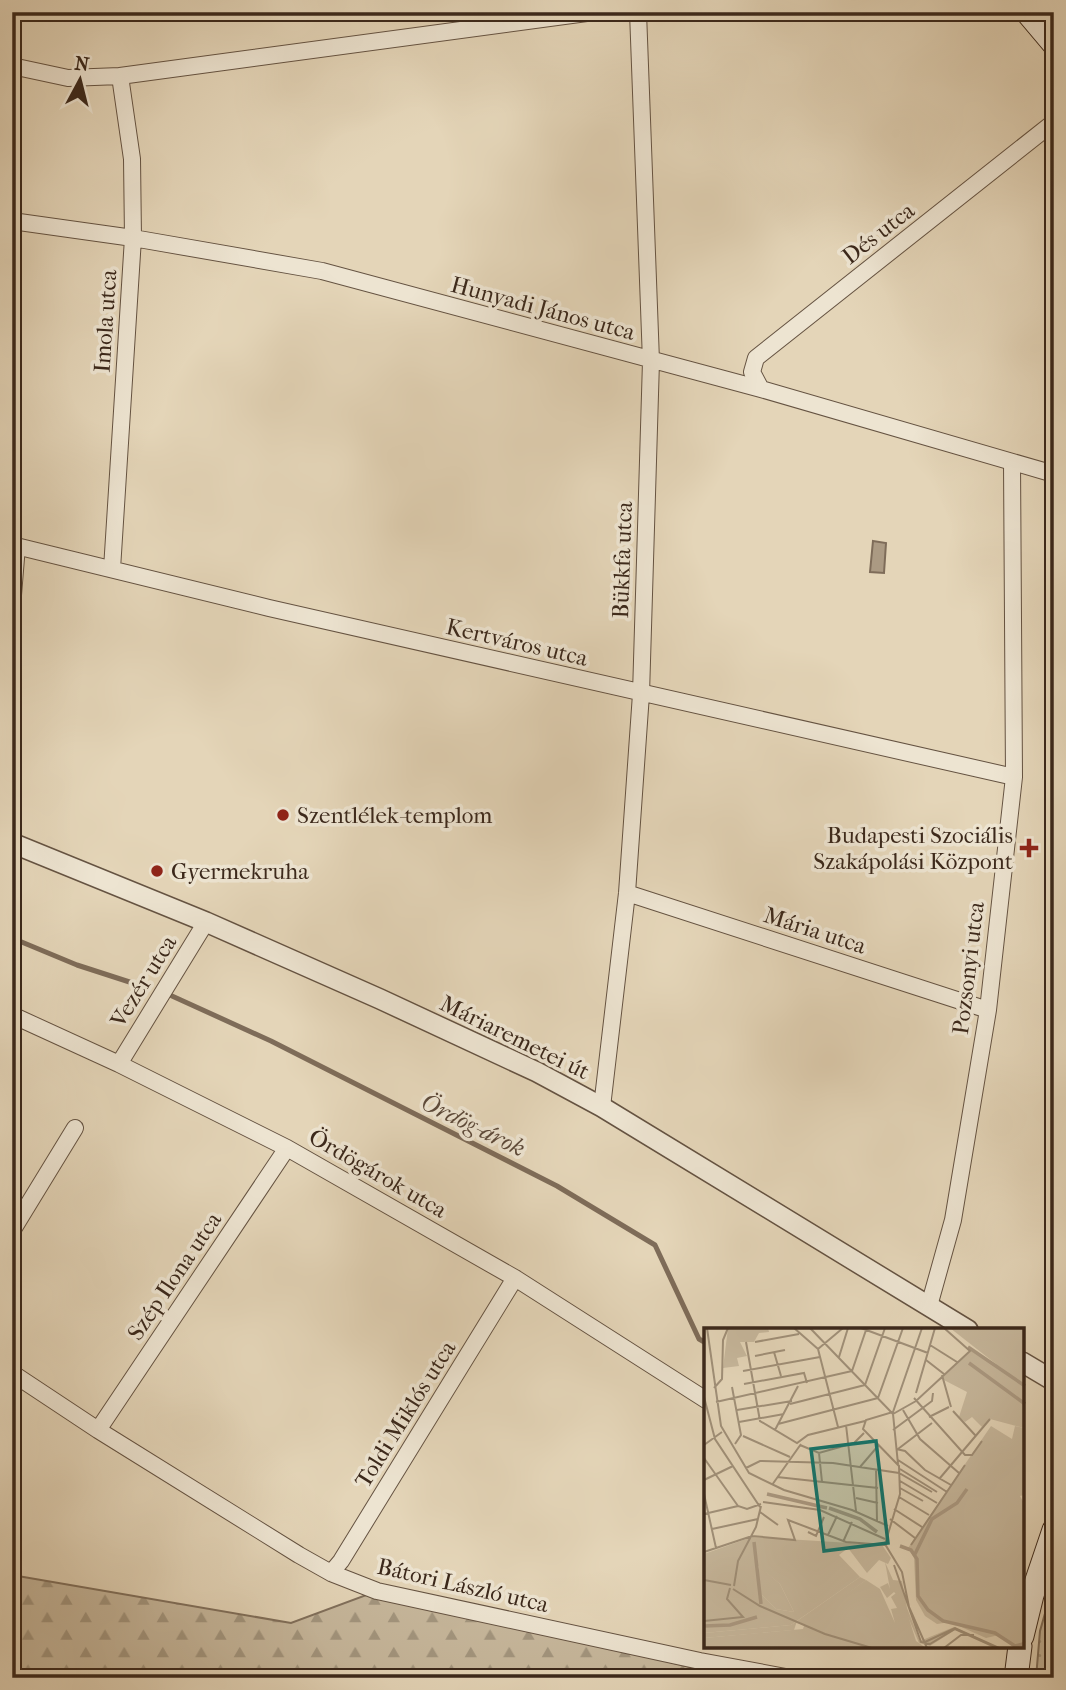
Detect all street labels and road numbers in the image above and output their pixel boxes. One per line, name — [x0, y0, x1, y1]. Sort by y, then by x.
street label: Dés utca — [837, 197, 920, 270]
street label: Imola utca — [88, 268, 123, 374]
street label: Hunyadi János utca — [448, 271, 638, 346]
street label: Bükkfa utca — [607, 501, 638, 619]
street label: Kertváros utca — [443, 613, 591, 672]
street label: Pozsonyi utca — [947, 900, 990, 1036]
street label: Mária utca — [760, 901, 870, 960]
street label: Vezér utca — [104, 930, 182, 1033]
street label: Máriaremetei út — [436, 990, 594, 1085]
street label: Ördögárok utca — [304, 1123, 452, 1224]
street label: Szép Ilona utca — [122, 1207, 227, 1345]
street label: Toldi Miklós utca — [349, 1335, 462, 1493]
street label: Bátori László utca — [375, 1553, 551, 1618]

